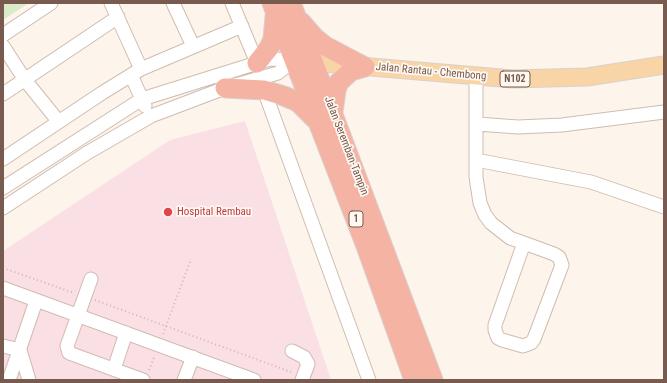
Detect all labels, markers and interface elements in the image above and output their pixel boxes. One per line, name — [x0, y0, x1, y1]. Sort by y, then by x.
street label: Jalan Rantau - Chembong — [375, 61, 487, 83]
road number: N102 — [500, 71, 530, 87]
street label: Jalan Seremban-Tampin — [321, 95, 371, 197]
place label: Hospital Rembau — [177, 205, 251, 219]
marker: Hospital Rembau — [162, 206, 174, 218]
road number: 1 — [349, 211, 363, 227]

